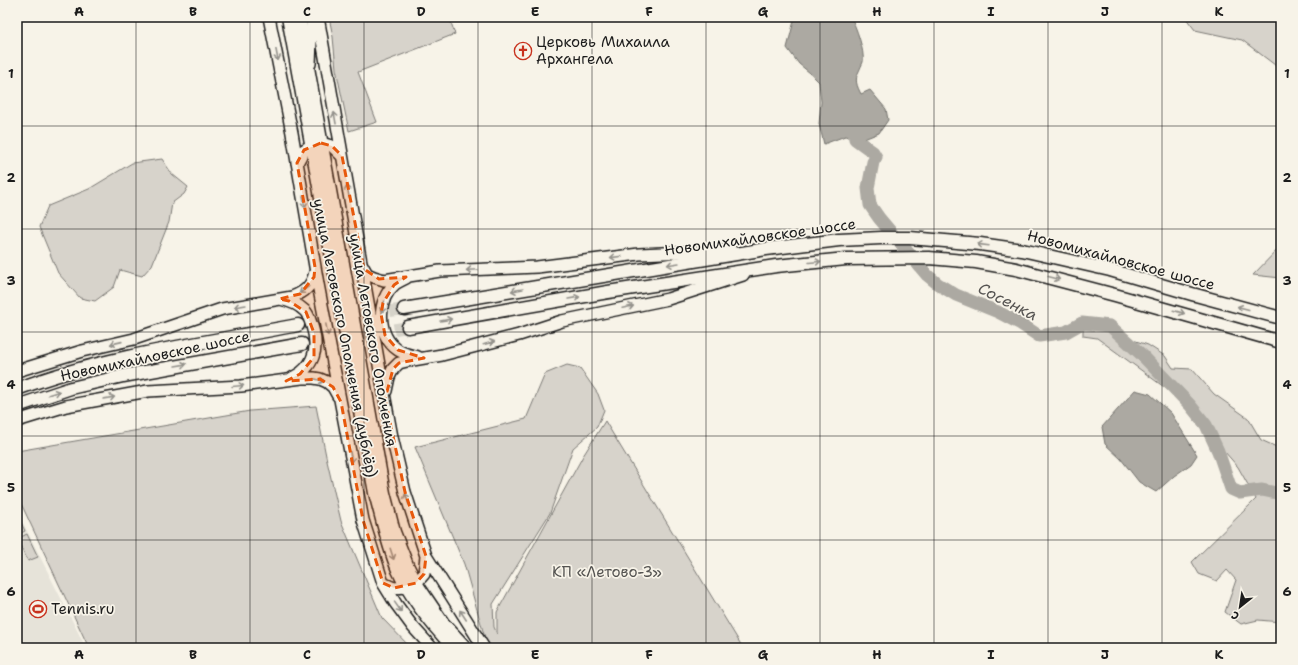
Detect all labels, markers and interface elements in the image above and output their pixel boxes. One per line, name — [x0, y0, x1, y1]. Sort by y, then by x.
text: A — [74, 3, 84, 20]
text: B — [189, 3, 197, 20]
text: C — [303, 3, 311, 20]
text: D — [416, 3, 426, 20]
text: E — [531, 3, 540, 20]
text: F — [645, 3, 653, 20]
text: G — [758, 3, 769, 20]
text: H — [872, 3, 882, 20]
text: I — [987, 3, 995, 20]
text: J — [1101, 3, 1109, 20]
text: K — [1215, 3, 1224, 20]
place label: Церковь Михаила Архангела — [536, 32, 671, 69]
church icon: Церковь Михаила Архангела — [513, 41, 533, 61]
one-way arrow — [273, 48, 281, 61]
text: 1 — [8, 65, 14, 82]
text: 1 — [1284, 65, 1290, 82]
one-way arrow — [331, 111, 339, 124]
text: 2 — [6, 169, 16, 186]
text: 2 — [1282, 169, 1292, 186]
one-way arrow — [344, 185, 352, 198]
one-way arrow — [300, 195, 308, 208]
street label: улица Летовского Ополчения (дублёр) — [309, 197, 381, 479]
street label: Новомихайловское шоссе — [663, 214, 857, 260]
street label: Новомихайловское шоссе — [1025, 225, 1217, 295]
street label: улица Летовского Ополчения — [345, 232, 401, 448]
one-way arrow — [977, 241, 990, 249]
one-way arrow — [610, 253, 623, 261]
one-way arrow — [808, 258, 821, 265]
one-way arrow — [667, 260, 680, 268]
one-way arrow — [466, 266, 479, 273]
text: 3 — [6, 272, 16, 289]
text: 3 — [1282, 272, 1292, 289]
one-way arrow — [1047, 275, 1060, 283]
water label: Сосенка — [974, 278, 1041, 325]
one-way arrow — [298, 286, 309, 295]
one-way arrow — [511, 286, 524, 294]
one-way arrow — [567, 294, 580, 302]
one-way arrow — [379, 300, 386, 313]
one-way arrow — [234, 302, 247, 310]
one-way arrow — [621, 303, 634, 311]
one-way arrow — [1237, 304, 1250, 311]
one-way arrow — [1173, 309, 1186, 317]
one-way arrow — [439, 316, 452, 324]
one-way arrow — [323, 323, 331, 336]
street label: Новомихайловское шоссе — [58, 326, 252, 386]
one-way arrow — [110, 339, 123, 347]
one-way arrow — [482, 339, 495, 346]
one-way arrow — [174, 361, 187, 369]
text: 4 — [6, 376, 16, 393]
text: 4 — [1282, 376, 1292, 393]
one-way arrow — [313, 377, 326, 384]
one-way arrow — [231, 383, 244, 390]
one-way arrow — [47, 389, 60, 396]
one-way arrow — [102, 393, 115, 401]
one-way arrow — [348, 450, 356, 463]
text: 5 — [7, 479, 15, 496]
text: 5 — [1283, 479, 1291, 496]
one-way arrow — [403, 493, 410, 506]
one-way arrow — [389, 548, 397, 560]
park label: КП «Летово-3» — [552, 562, 662, 582]
text: 6 — [6, 583, 16, 600]
text: 6 — [1282, 583, 1292, 600]
north arrow — [1220, 587, 1260, 627]
sports icon: Tennis.ru — [28, 599, 48, 619]
place label: Tennis.ru — [51, 599, 114, 619]
one-way arrow — [394, 601, 402, 612]
text: С — [1228, 607, 1242, 623]
one-way arrow — [459, 610, 467, 621]
text: A — [74, 646, 84, 663]
text: B — [189, 646, 197, 663]
text: C — [303, 646, 311, 663]
text: D — [416, 646, 426, 663]
text: E — [531, 646, 540, 663]
text: F — [645, 646, 653, 663]
text: G — [758, 646, 769, 663]
text: H — [872, 646, 882, 663]
text: I — [987, 646, 995, 663]
text: J — [1101, 646, 1109, 663]
text: K — [1215, 646, 1224, 663]

